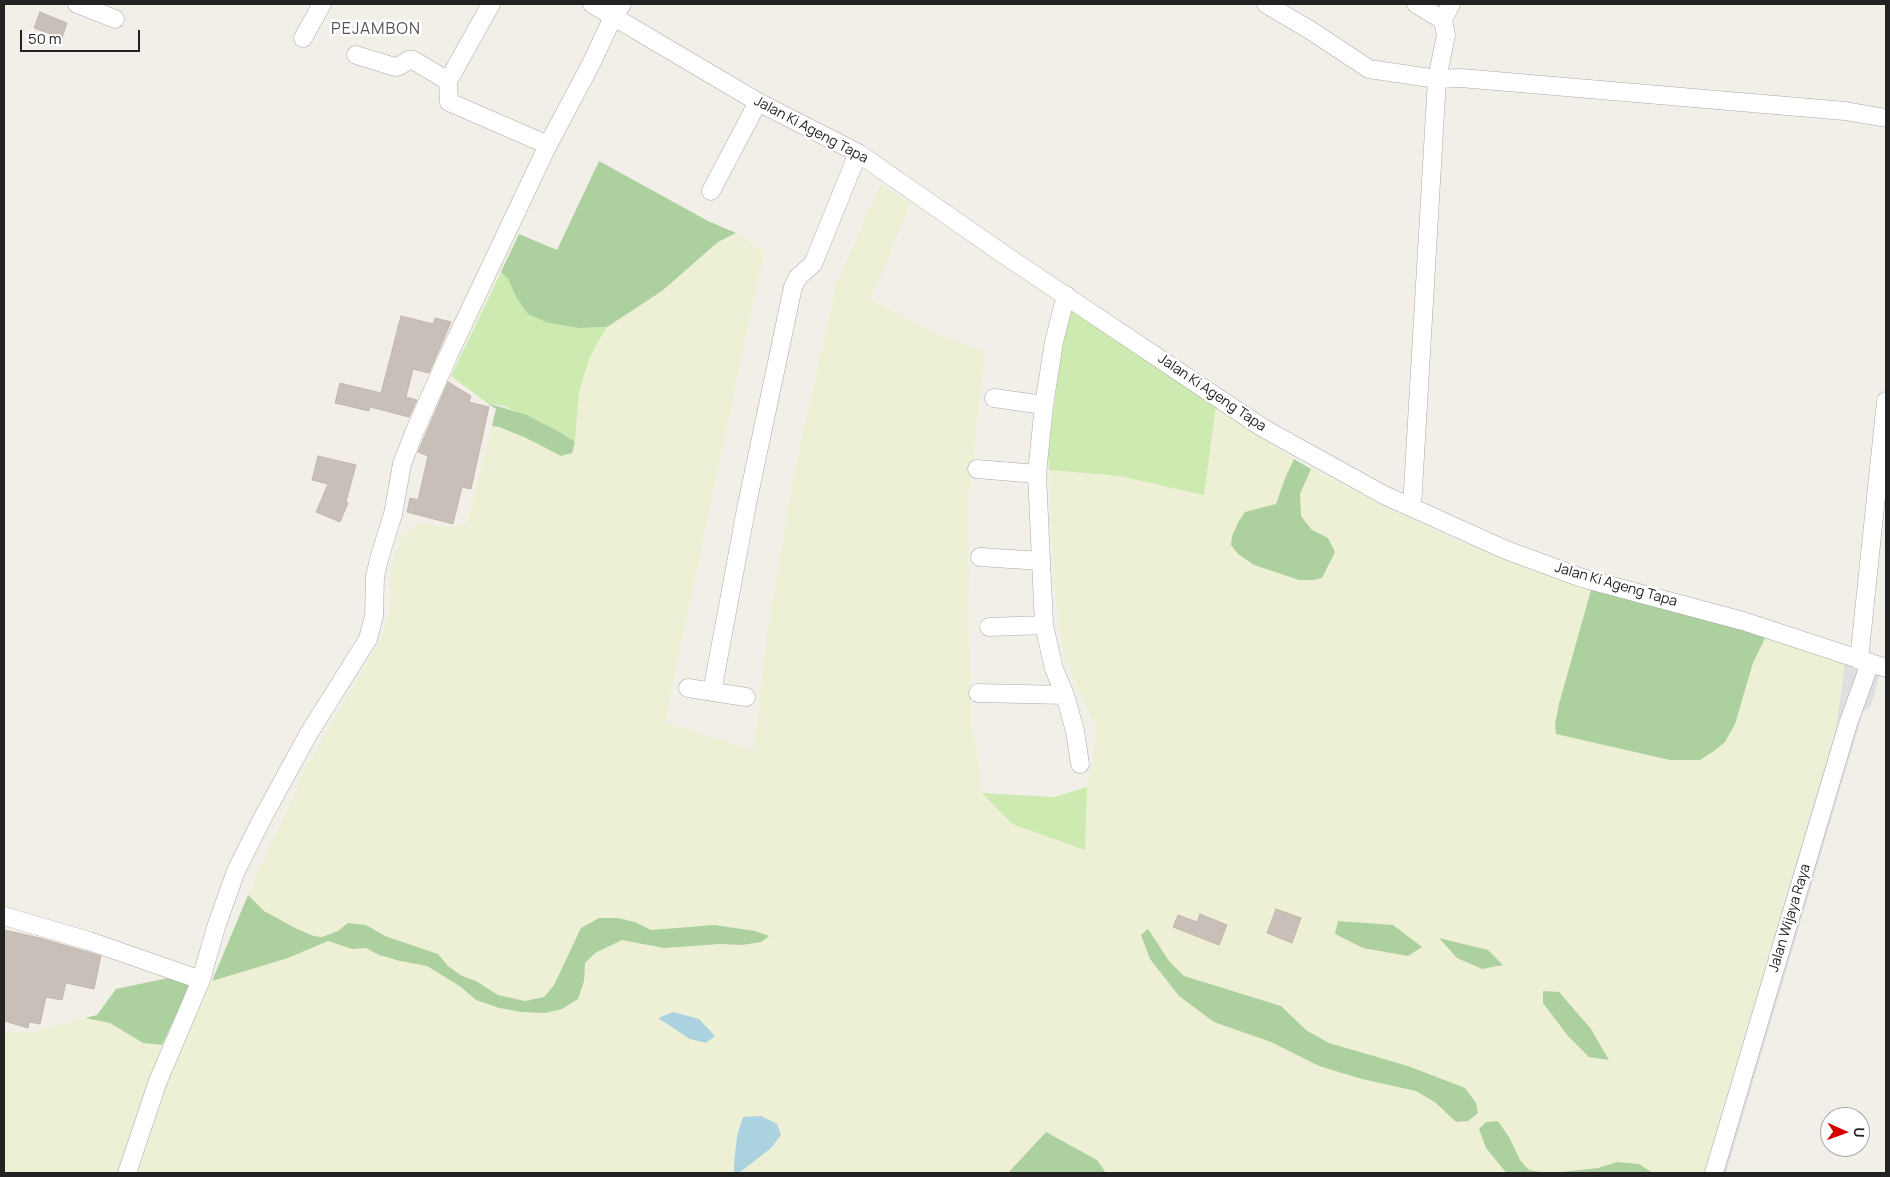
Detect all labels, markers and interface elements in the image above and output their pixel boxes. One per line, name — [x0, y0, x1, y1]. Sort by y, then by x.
scale bar — [22, 20, 142, 52]
district label: PEJAMBON — [330, 20, 422, 40]
text: 50 m — [28, 28, 62, 49]
street label: Jalan Ki Ageng Tapa — [751, 93, 871, 167]
street label: Jalan Ki Ageng Tapa — [1155, 351, 1269, 435]
street label: Jalan Ki Ageng Tapa — [1553, 559, 1679, 611]
street label: Jalan Wijaya Raya — [1766, 862, 1814, 974]
north arrow — [1820, 1107, 1870, 1157]
text: U — [1850, 1127, 1869, 1138]

